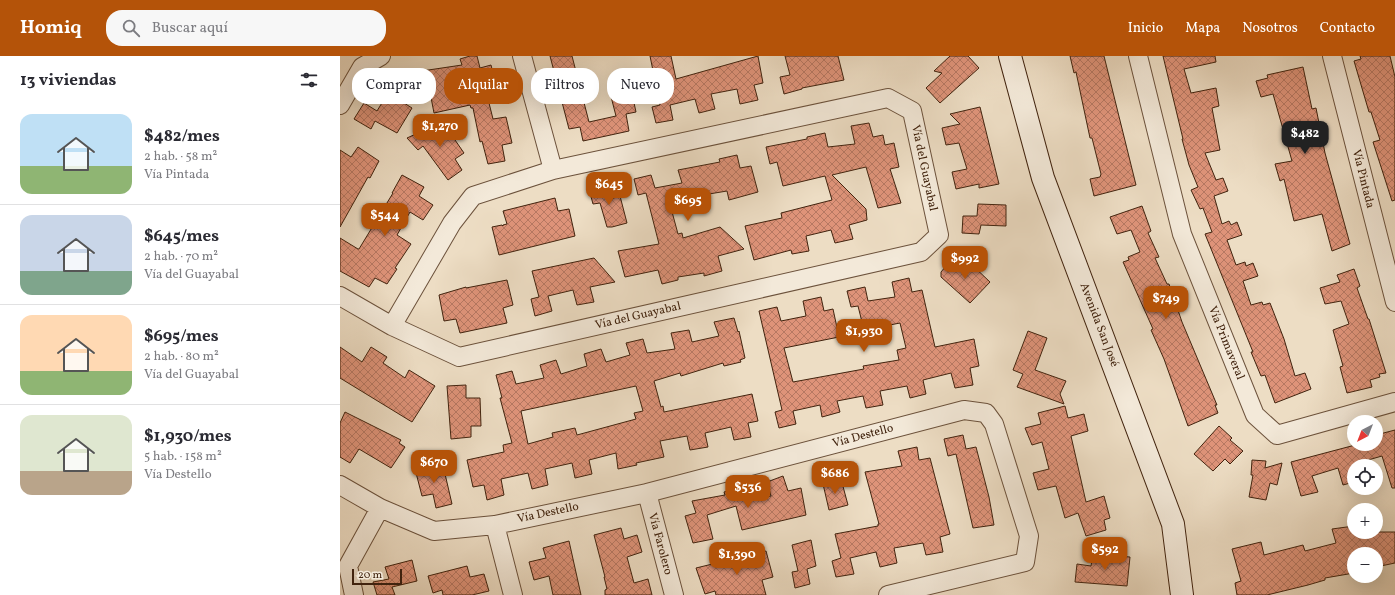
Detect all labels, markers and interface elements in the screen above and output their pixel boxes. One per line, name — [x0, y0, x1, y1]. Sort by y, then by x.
search box — [106, 10, 386, 46]
text: Homiq — [20, 15, 82, 41]
icon: search — [120, 17, 142, 39]
text: Buscar aquí — [152, 18, 228, 39]
text: Inicio — [1128, 19, 1163, 38]
text: Mapa — [1185, 19, 1220, 38]
text: Nosotros — [1242, 19, 1298, 38]
text: Contacto — [1320, 19, 1375, 38]
chip: Comprar — [352, 68, 436, 104]
chip: Alquilar — [444, 68, 523, 104]
chip: Filtros — [531, 68, 599, 104]
chip: Nuevo — [607, 68, 674, 104]
text: 13 viviendas — [20, 69, 116, 92]
icon: filters — [298, 69, 320, 91]
pin: $1,270 — [407, 114, 473, 148]
text: $1,270 — [422, 118, 458, 136]
pin: $482 — [1281, 121, 1329, 155]
street label: Vía del Guayabal — [907, 123, 941, 213]
text: $482/mes — [144, 125, 220, 148]
text: $482 — [1291, 125, 1319, 143]
icon: home — [52, 130, 100, 178]
text: 2 hab. · 58 m² — [144, 148, 217, 166]
street label: Vía Pintada — [1348, 148, 1378, 210]
text: Vía Pintada — [144, 166, 209, 184]
pin: $645 — [585, 172, 633, 206]
text: $645 — [595, 176, 623, 194]
pin: $695 — [664, 188, 712, 222]
text: $695 — [674, 192, 702, 210]
pin: $544 — [361, 203, 409, 237]
text: $544 — [370, 207, 400, 225]
text: $645/mes — [144, 225, 219, 248]
icon: home — [52, 231, 100, 279]
pin: $992 — [941, 246, 989, 280]
text: 2 hab. · 70 m² — [144, 248, 218, 266]
text: $992 — [951, 250, 979, 268]
text: Vía del Guayabal — [144, 266, 239, 284]
street label: Avenida San José — [1076, 281, 1123, 370]
pin: $749 — [1142, 286, 1190, 320]
text: $749 — [1152, 290, 1180, 308]
street label: Vía del Guayabal — [593, 298, 683, 334]
street label: Vía Primaveral — [1204, 304, 1248, 382]
pin: $1,930 — [831, 319, 897, 353]
text: $1,930 — [845, 323, 883, 341]
text: $695/mes — [144, 325, 219, 348]
icon: home — [52, 331, 100, 379]
text: 2 hab. · 80 m² — [144, 348, 219, 366]
text: Vía del Guayabal — [144, 366, 239, 384]
north arrow — [1347, 415, 1383, 451]
map controls — [1347, 415, 1383, 583]
street label: Vía Destello — [831, 420, 895, 452]
text: $1,930/mes — [144, 425, 232, 448]
icon: home — [52, 431, 100, 479]
text: 5 hab. · 158 m² — [144, 448, 222, 466]
pin: $670 — [410, 450, 458, 484]
text: $670 — [420, 454, 448, 472]
button: locate — [1347, 459, 1383, 495]
pin: $686 — [811, 461, 859, 495]
text: $686 — [821, 465, 849, 483]
text: Vía Destello — [144, 466, 212, 484]
pin: $536 — [724, 475, 772, 509]
text: $536 — [734, 479, 762, 497]
street label: Vía Destello — [516, 499, 580, 527]
button: + — [1347, 503, 1383, 539]
street label: Vía Farolero — [644, 511, 676, 577]
pin: $592 — [1081, 537, 1129, 571]
text: $592 — [1091, 541, 1119, 559]
pin: $1,390 — [704, 542, 770, 576]
text: $1,390 — [718, 546, 756, 564]
button: − — [1347, 547, 1383, 583]
scale bar — [352, 567, 402, 586]
text: 20 m — [358, 568, 382, 583]

